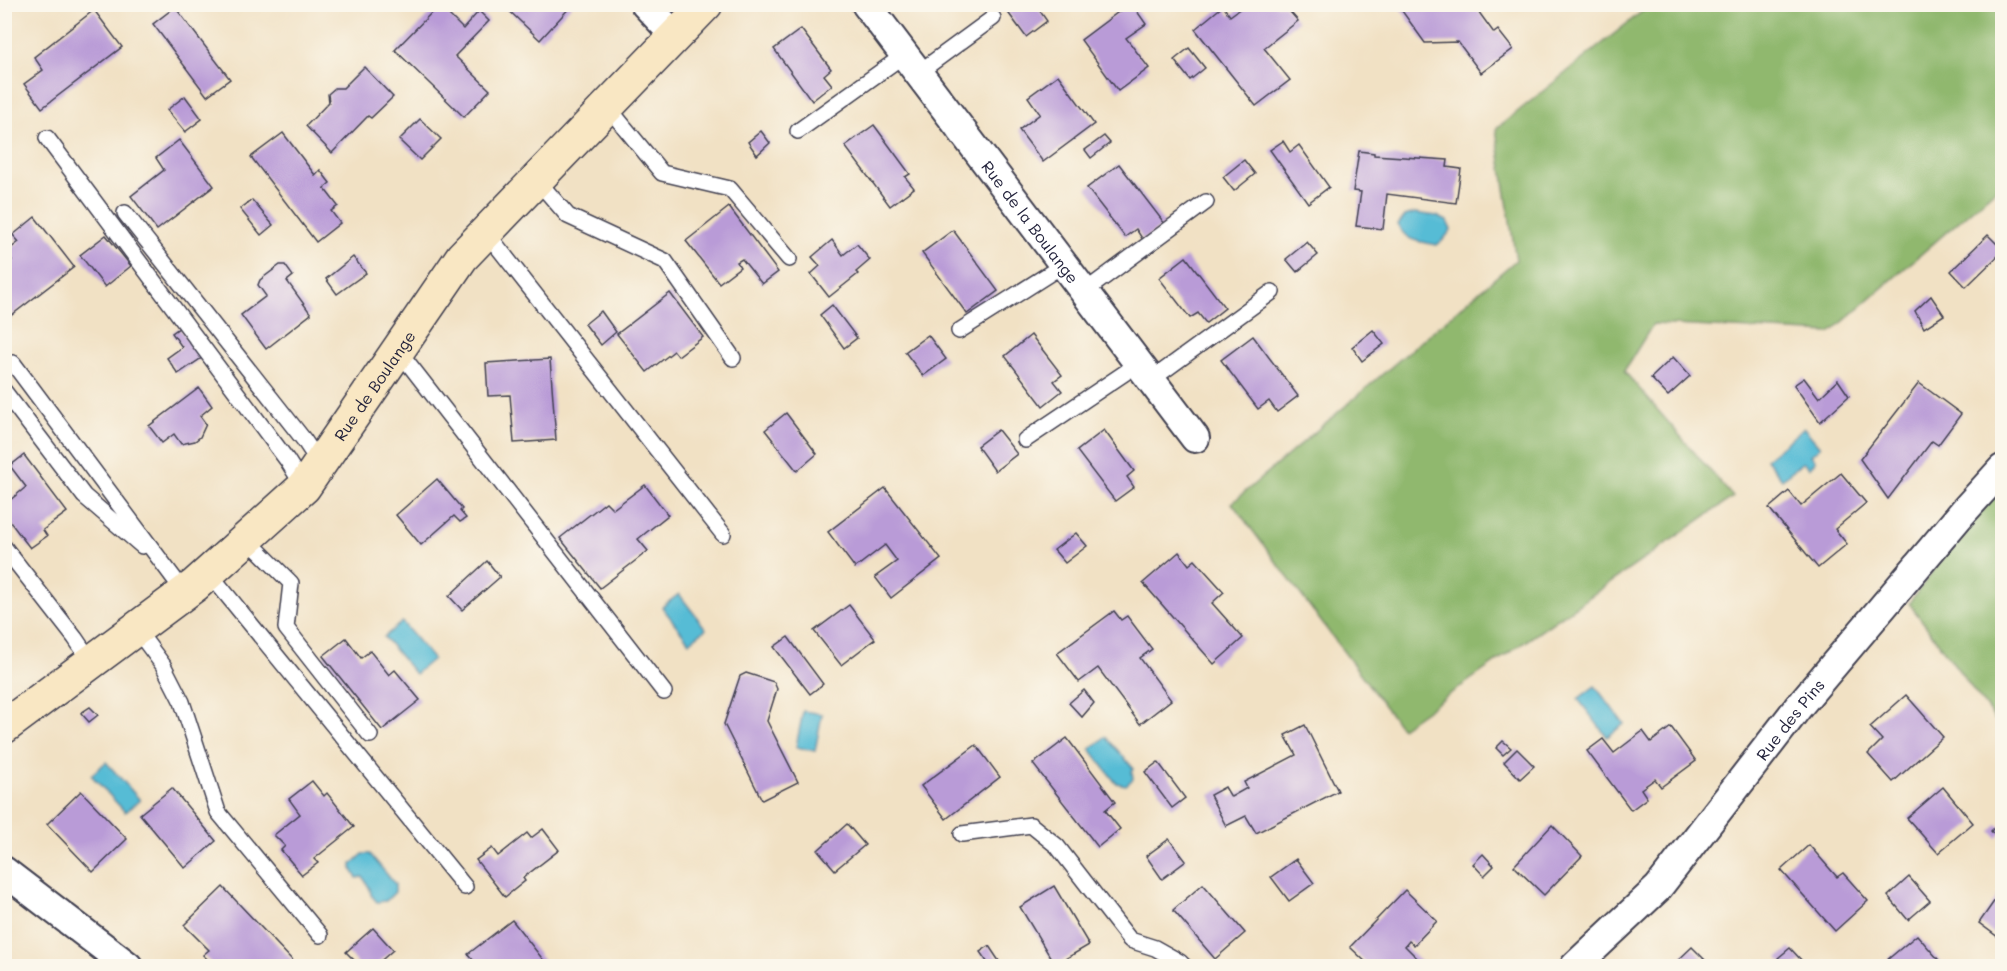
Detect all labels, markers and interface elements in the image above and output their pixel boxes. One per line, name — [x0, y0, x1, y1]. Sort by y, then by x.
street label: Rue de la Boulange — [978, 156, 1084, 287]
street label: Rue de Boulange — [329, 326, 419, 445]
street label: Rue des Pins — [1751, 674, 1828, 764]

